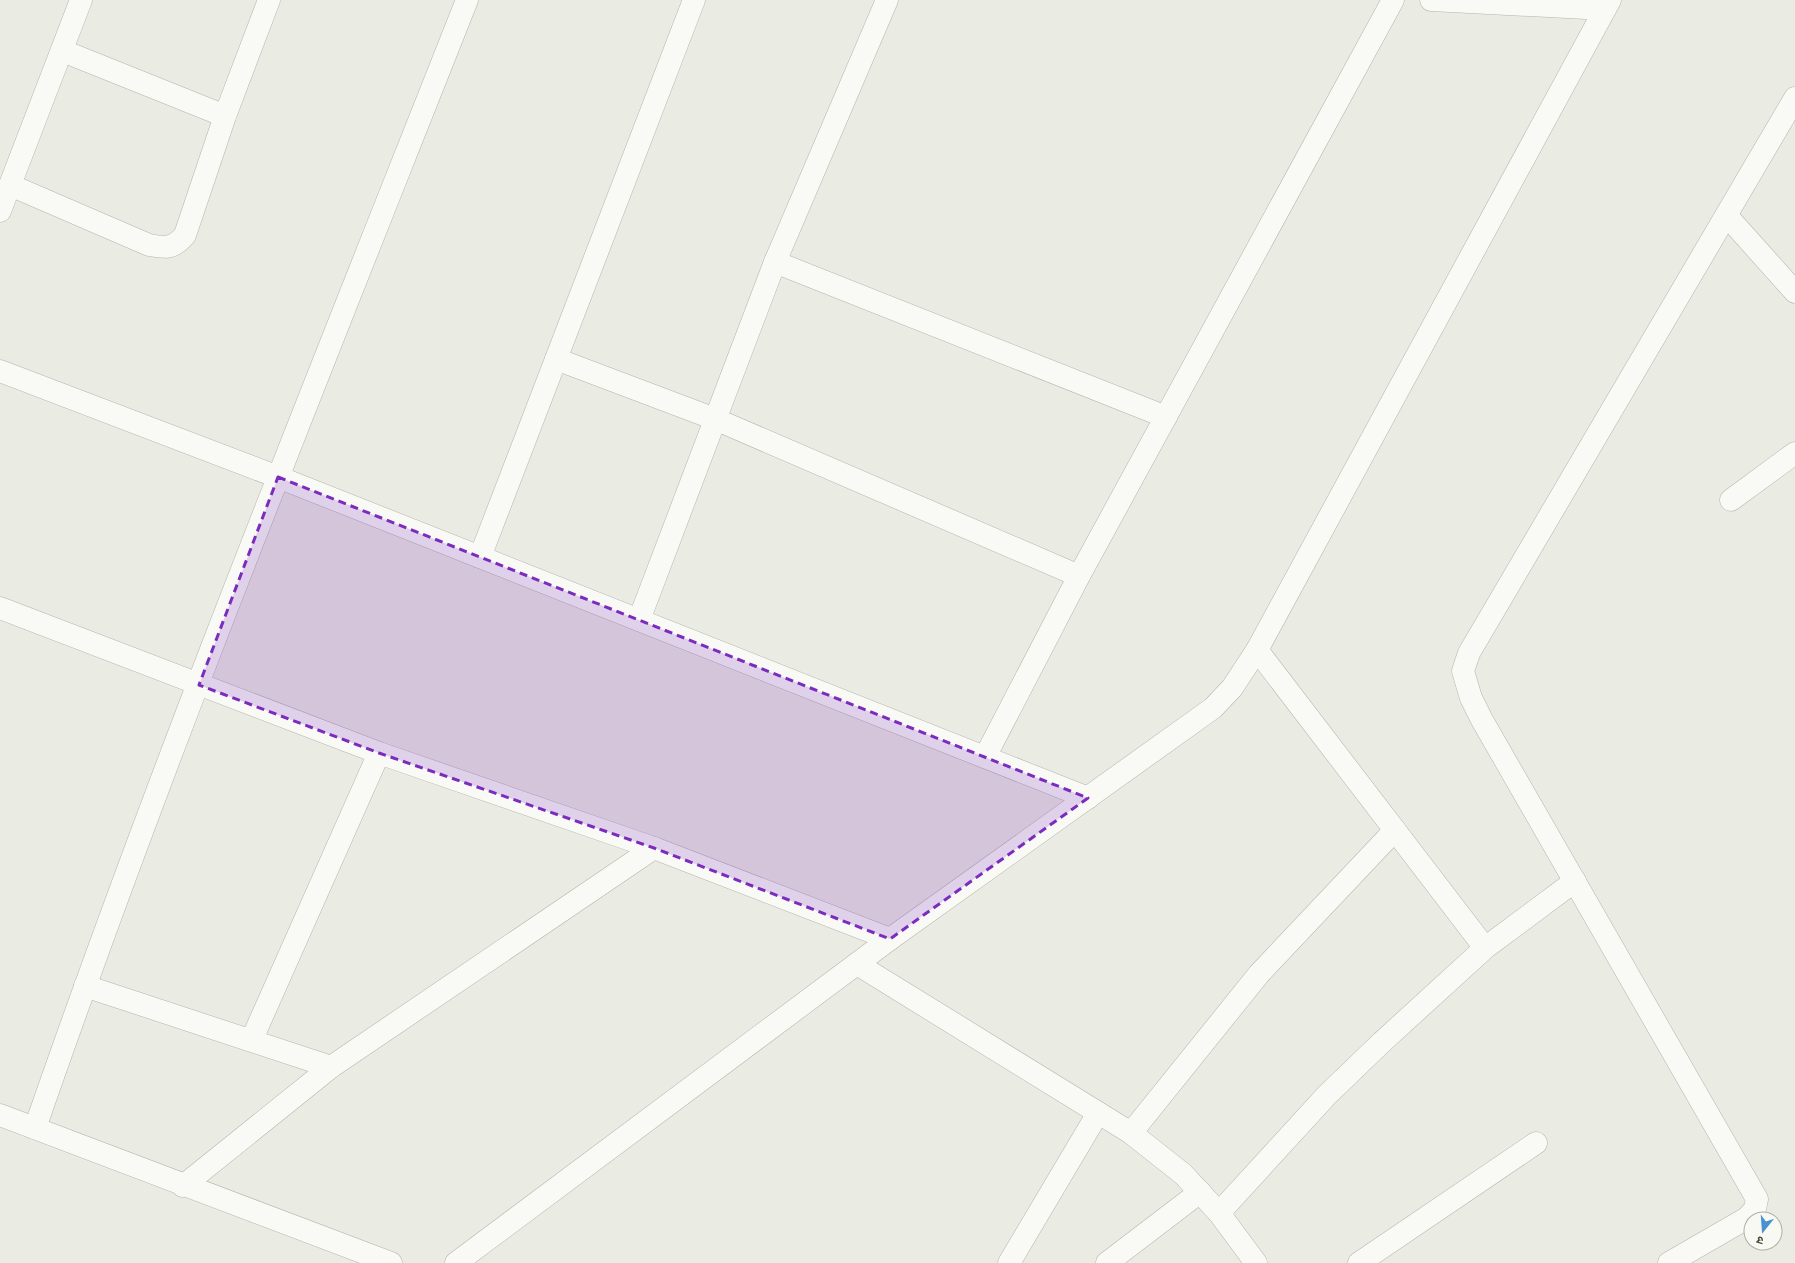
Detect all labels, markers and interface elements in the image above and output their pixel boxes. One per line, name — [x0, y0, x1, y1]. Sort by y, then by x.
north arrow — [1743, 1211, 1783, 1251]
text: उ — [1755, 1233, 1765, 1247]

